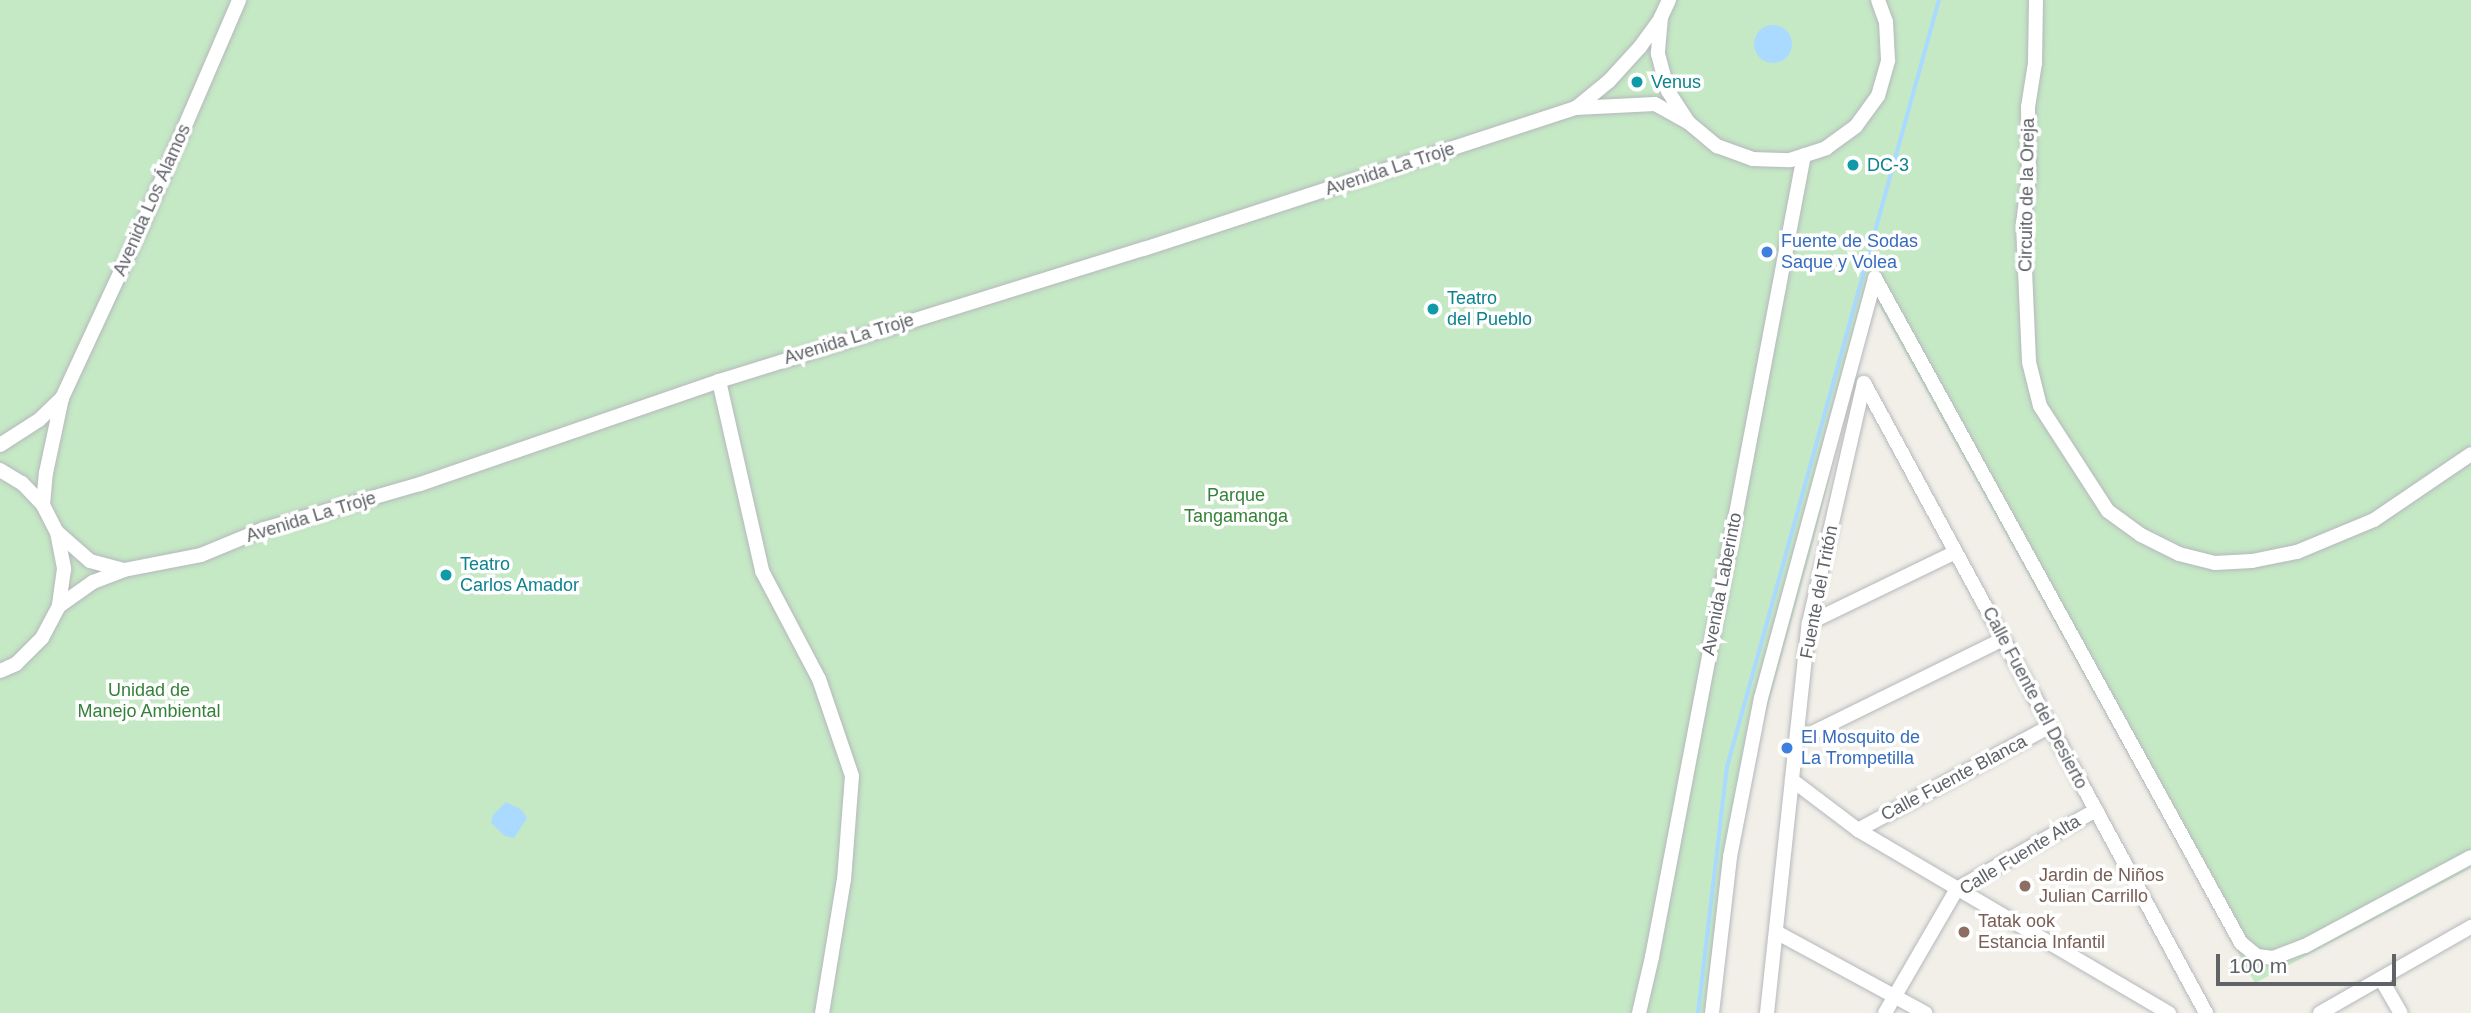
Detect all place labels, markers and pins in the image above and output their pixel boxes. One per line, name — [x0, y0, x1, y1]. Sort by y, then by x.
place label: Venus — [1651, 71, 1701, 93]
marker: Venus — [1629, 74, 1645, 90]
place label: DC-3 — [1867, 154, 1909, 176]
marker: DC-3 — [1845, 157, 1861, 173]
place label: Fuente de Sodas Saque y Volea — [1781, 231, 1918, 274]
marker: Fuente de Sodas Saque y Volea — [1759, 244, 1775, 260]
place label: Teatro del Pueblo — [1447, 288, 1532, 330]
marker: Teatro del Pueblo — [1425, 301, 1441, 317]
place label: Teatro Carlos Amador — [460, 554, 580, 596]
marker: Teatro Carlos Amador — [438, 567, 454, 583]
place label: El Mosquito de La Trompetilla — [1801, 727, 1920, 770]
marker: El Mosquito de La Trompetilla — [1779, 740, 1795, 756]
place label: Jardin de Niños Julian Carrillo — [2039, 865, 2164, 908]
marker: Jardin de Niños Julian Carrillo — [2017, 878, 2033, 894]
place label: Tatak ook Estancia Infantil — [1978, 911, 2105, 954]
marker: Tatak ook Estancia Infantil — [1956, 924, 1972, 940]

